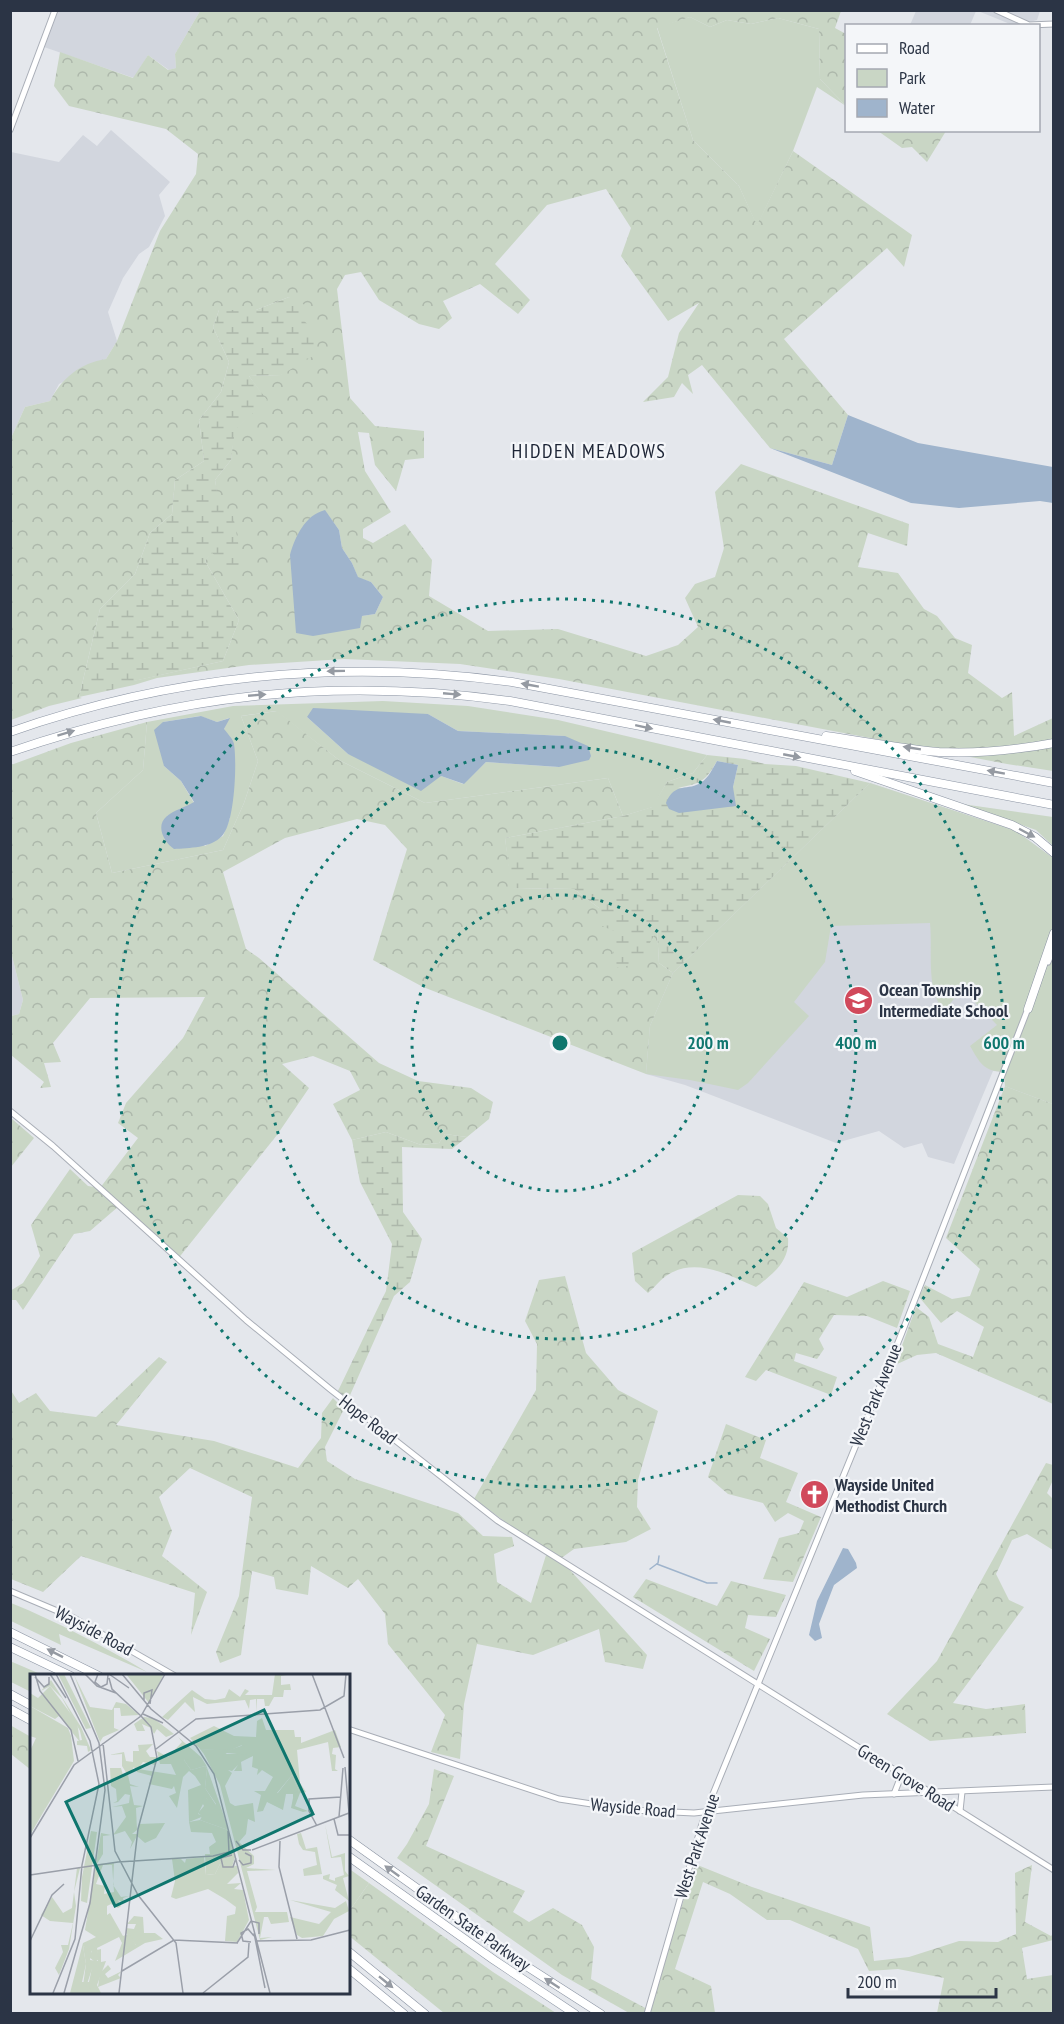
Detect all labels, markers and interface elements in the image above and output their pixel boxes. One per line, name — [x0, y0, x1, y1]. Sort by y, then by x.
legend — [845, 24, 1040, 132]
text: Road — [899, 36, 930, 59]
text: Park — [899, 66, 926, 89]
text: Water — [899, 96, 935, 119]
district label: HIDDEN MEADOWS — [512, 438, 666, 464]
one-way arrow — [326, 666, 345, 676]
one-way arrow — [520, 680, 539, 689]
one-way arrow — [442, 689, 461, 699]
one-way arrow — [247, 690, 266, 700]
one-way arrow — [712, 716, 731, 725]
one-way arrow — [634, 722, 653, 732]
one-way arrow — [57, 728, 75, 737]
one-way arrow — [902, 744, 921, 753]
one-way arrow — [783, 752, 802, 761]
one-way arrow — [986, 768, 1005, 777]
one-way arrow — [1019, 828, 1036, 838]
place label: Ocean Township Intermediate School — [879, 978, 1009, 1022]
school or university icon: Ocean Township Intermediate School — [842, 984, 874, 1016]
text: 200 m — [687, 1031, 729, 1054]
text: 400 m — [835, 1031, 877, 1054]
text: 600 m — [983, 1031, 1025, 1054]
centre of rings — [550, 1033, 570, 1053]
street label: West Park Avenue — [844, 1340, 907, 1450]
street label: Hope Road — [335, 1390, 402, 1449]
place label: Wayside United Methodist Church — [834, 1473, 947, 1517]
church icon: Wayside United Methodist Church — [798, 1479, 830, 1511]
street label: Wayside Road — [51, 1600, 137, 1661]
one-way arrow — [47, 1649, 64, 1658]
inset map — [30, 1674, 350, 1994]
street label: Green Grove Road — [853, 1739, 959, 1817]
street label: West Park Avenue — [669, 1791, 724, 1901]
street label: Wayside Road — [590, 1792, 676, 1823]
one-way arrow — [385, 1865, 401, 1877]
street label: Garden State Parkway — [411, 1879, 535, 1976]
scale bar — [848, 1961, 996, 1999]
text: 200 m — [857, 1970, 897, 1993]
one-way arrow — [379, 1976, 394, 1988]
one-way arrow — [544, 1977, 560, 1988]

